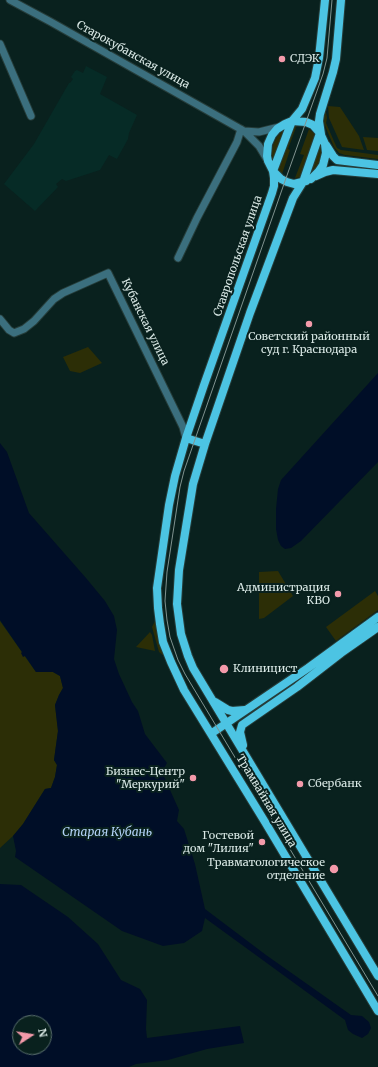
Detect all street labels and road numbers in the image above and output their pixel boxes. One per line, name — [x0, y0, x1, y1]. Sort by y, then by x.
street label: Старокубанская улица — [74, 18, 192, 92]
street label: Ставропольская улица — [211, 194, 265, 318]
street label: Кубанская улица — [118, 276, 172, 368]
street label: Трамвайная улица — [233, 752, 299, 850]

